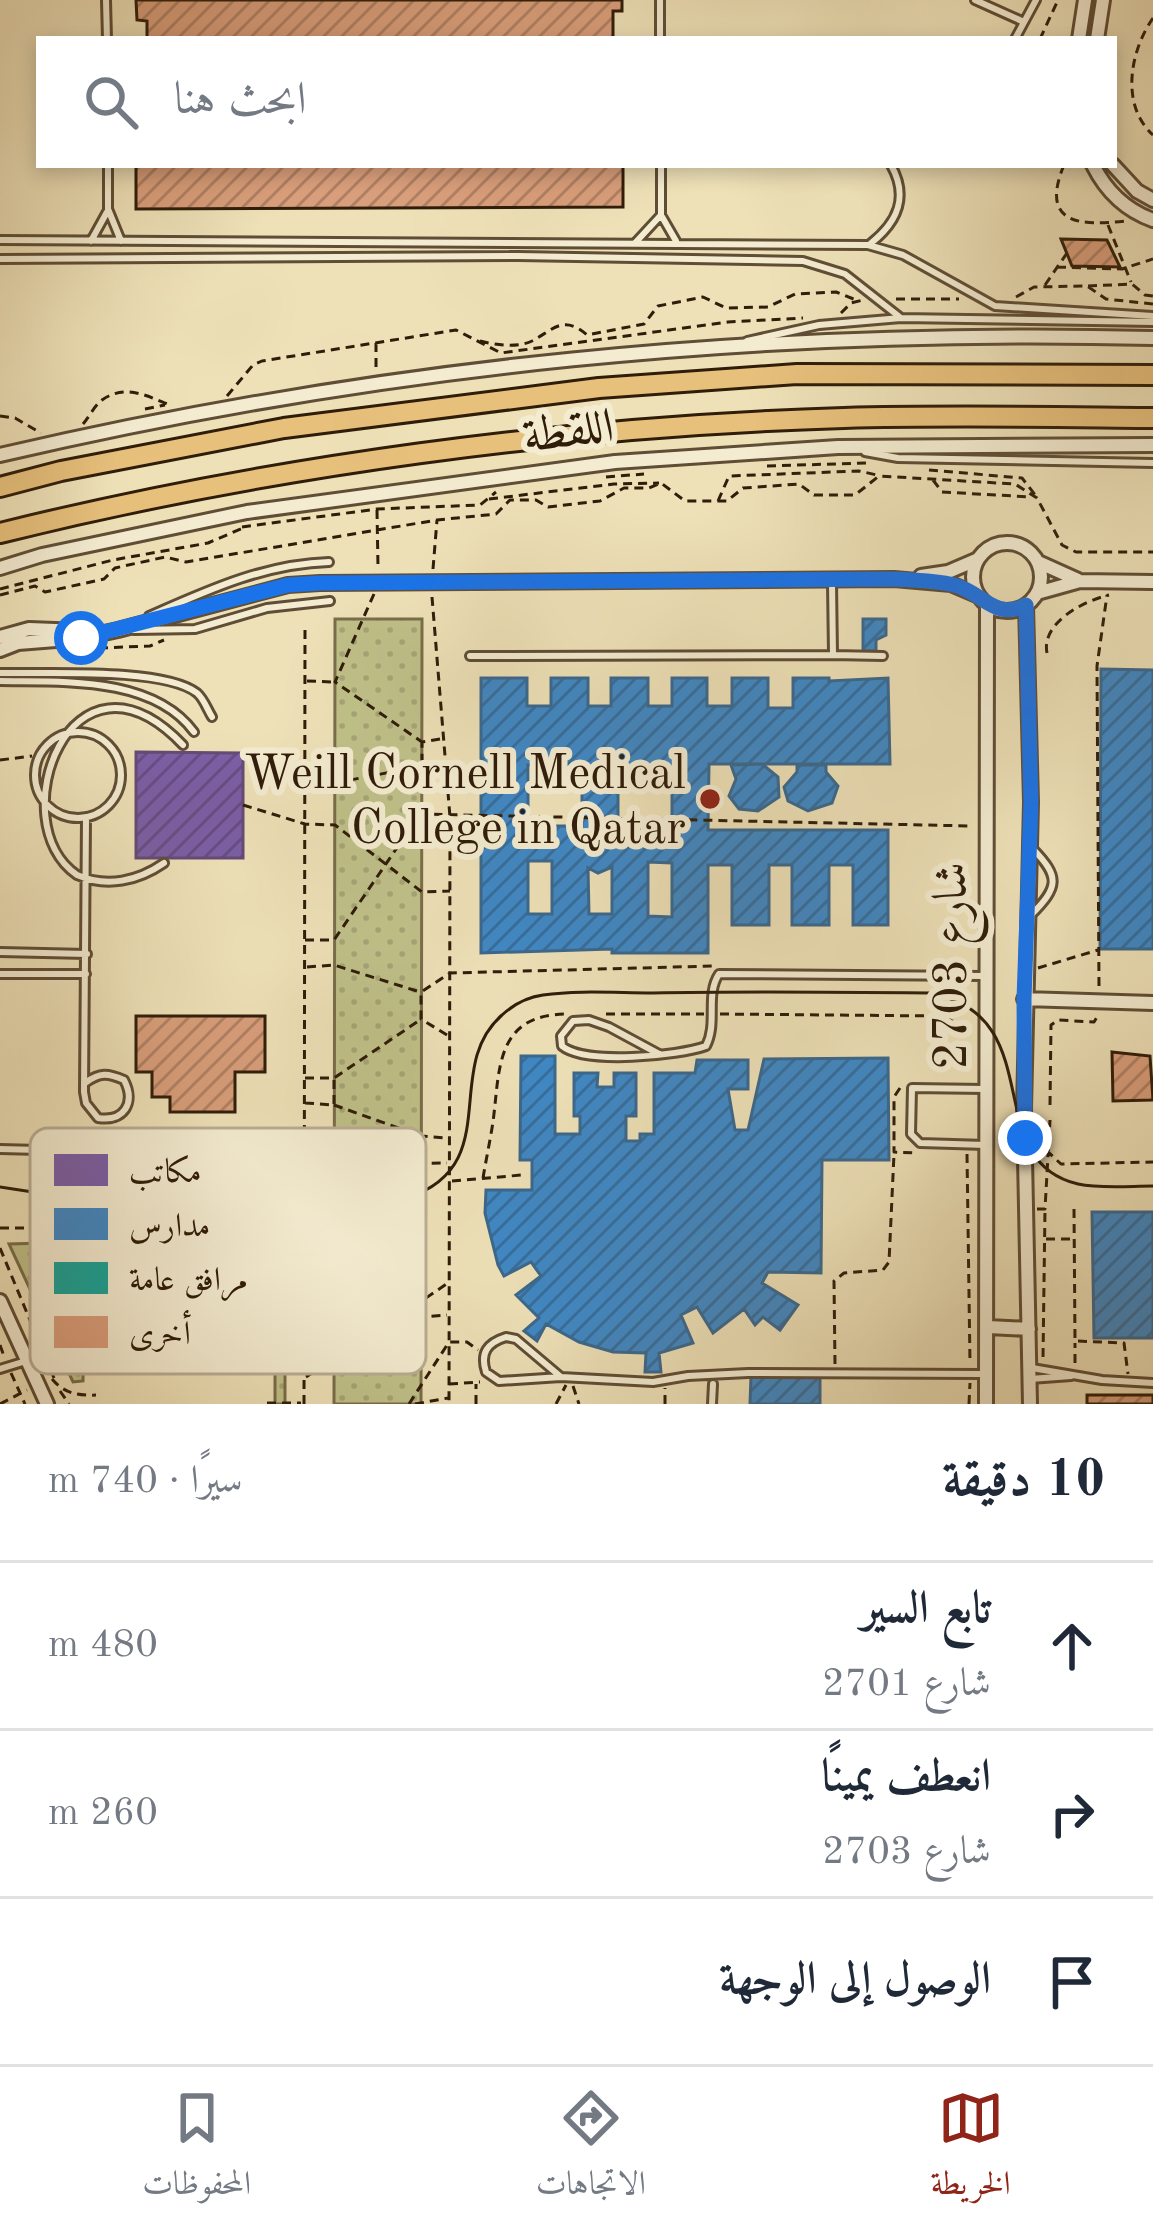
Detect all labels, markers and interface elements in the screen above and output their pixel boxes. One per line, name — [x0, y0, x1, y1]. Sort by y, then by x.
search box — [36, 36, 1117, 168]
icon: search — [78, 69, 144, 135]
text: ابحث هنا — [174, 79, 307, 124]
street label: اللقطة — [520, 404, 617, 462]
route start — [54, 611, 108, 665]
place label: Weill Cornell Medical College in Qatar — [244, 751, 686, 854]
marker: Weill Cornell Medical College in Qatar — [697, 786, 723, 812]
street label: شارع 2703 — [929, 862, 989, 1070]
route end — [998, 1111, 1052, 1165]
legend — [30, 1128, 426, 1374]
text: مكاتب — [129, 1154, 201, 1192]
text: مدارس — [129, 1211, 210, 1244]
text: مرافق عامة — [129, 1265, 248, 1302]
text: أخرى — [129, 1309, 191, 1353]
text: 10 دقيقة — [943, 1456, 1105, 1507]
text: سيرًا · 740 m — [48, 1462, 243, 1501]
text: تابع السير — [861, 1588, 991, 1633]
icon: ahead — [1039, 1613, 1105, 1679]
text: 480 m — [48, 1626, 158, 1665]
text: شارع 2701 — [822, 1665, 991, 1704]
text: انعطف يمينًا — [822, 1756, 991, 1801]
icon: right — [1039, 1781, 1105, 1847]
text: 260 m — [48, 1794, 158, 1833]
text: شارع 2703 — [822, 1833, 991, 1872]
icon: arrive — [1039, 1949, 1105, 2015]
text: الوصول إلى الوجهة — [719, 1959, 991, 2004]
tab: المحفوظات — [142, 2085, 251, 2215]
tab: الاتجاهات — [536, 2085, 646, 2215]
tab: الخريطة — [930, 2085, 1011, 2215]

